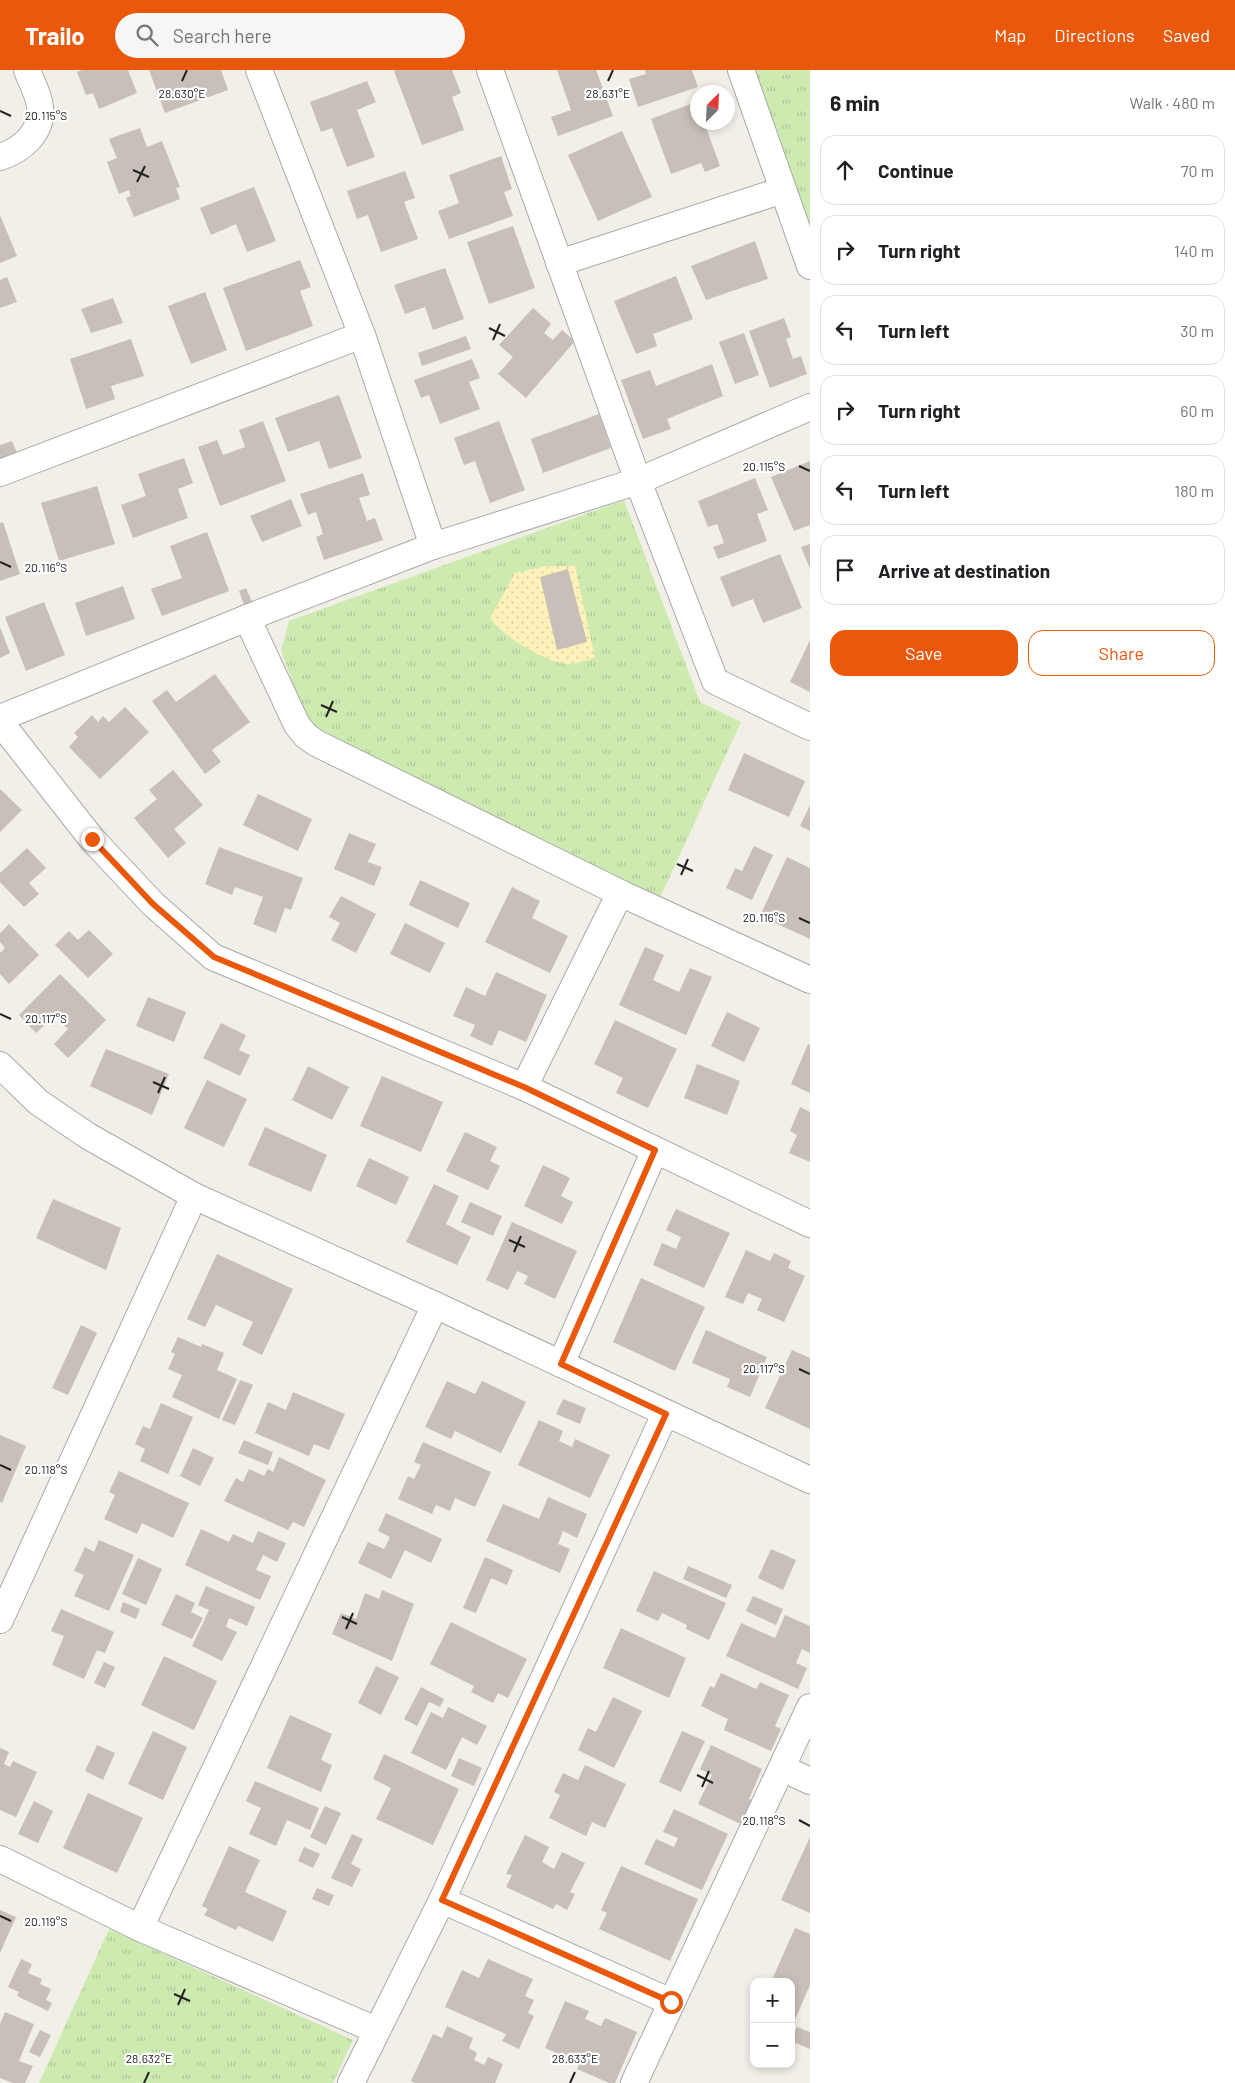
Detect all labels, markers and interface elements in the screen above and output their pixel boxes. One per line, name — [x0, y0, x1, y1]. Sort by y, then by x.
search box — [115, 13, 465, 58]
text: Trailo — [25, 21, 85, 50]
icon: search — [133, 21, 161, 49]
text: Search here — [173, 24, 272, 47]
text: Map — [994, 24, 1026, 46]
text: Directions — [1054, 24, 1135, 46]
text: Saved — [1163, 24, 1210, 46]
north arrow — [690, 85, 735, 130]
text: 28.630°E — [159, 86, 206, 100]
text: 28.631°E — [586, 86, 630, 100]
text: 6 min — [830, 90, 880, 115]
text: Walk · 480 m — [1129, 93, 1215, 112]
text: 20.115°S — [25, 108, 67, 122]
icon: ahead — [831, 156, 859, 184]
text: Continue — [878, 159, 954, 182]
text: 70 m — [1181, 161, 1214, 180]
icon: right — [831, 236, 859, 264]
text: Turn right — [878, 239, 960, 262]
text: 140 m — [1174, 241, 1214, 260]
icon: left — [831, 316, 859, 344]
text: Turn left — [878, 319, 949, 342]
text: 30 m — [1180, 321, 1214, 340]
icon: right — [831, 396, 859, 424]
text: Turn right — [878, 399, 960, 422]
text: 60 m — [1180, 401, 1214, 420]
text: 20.115°S — [743, 459, 785, 473]
icon: left — [831, 476, 859, 504]
text: Turn left — [878, 479, 949, 502]
text: 180 m — [1175, 481, 1214, 500]
icon: arrive — [831, 556, 859, 584]
text: Arrive at destination — [878, 559, 1050, 582]
text: 20.116°S — [25, 560, 67, 574]
button: Save — [830, 630, 1018, 676]
button: Share — [1028, 630, 1215, 676]
route end — [81, 828, 104, 851]
text: 20.116°S — [743, 910, 785, 924]
text: 20.117°S — [25, 1011, 67, 1025]
text: 20.117°S — [743, 1361, 785, 1375]
text: 20.118°S — [25, 1462, 67, 1476]
text: 20.118°S — [743, 1813, 785, 1827]
text: 20.119°S — [25, 1914, 67, 1928]
map controls — [750, 1978, 795, 2068]
button: + — [750, 1978, 795, 2023]
route start — [660, 1991, 683, 2014]
button: − — [750, 2023, 795, 2068]
text: 28.632°E — [126, 2051, 172, 2065]
text: 28.633°E — [552, 2051, 598, 2065]

